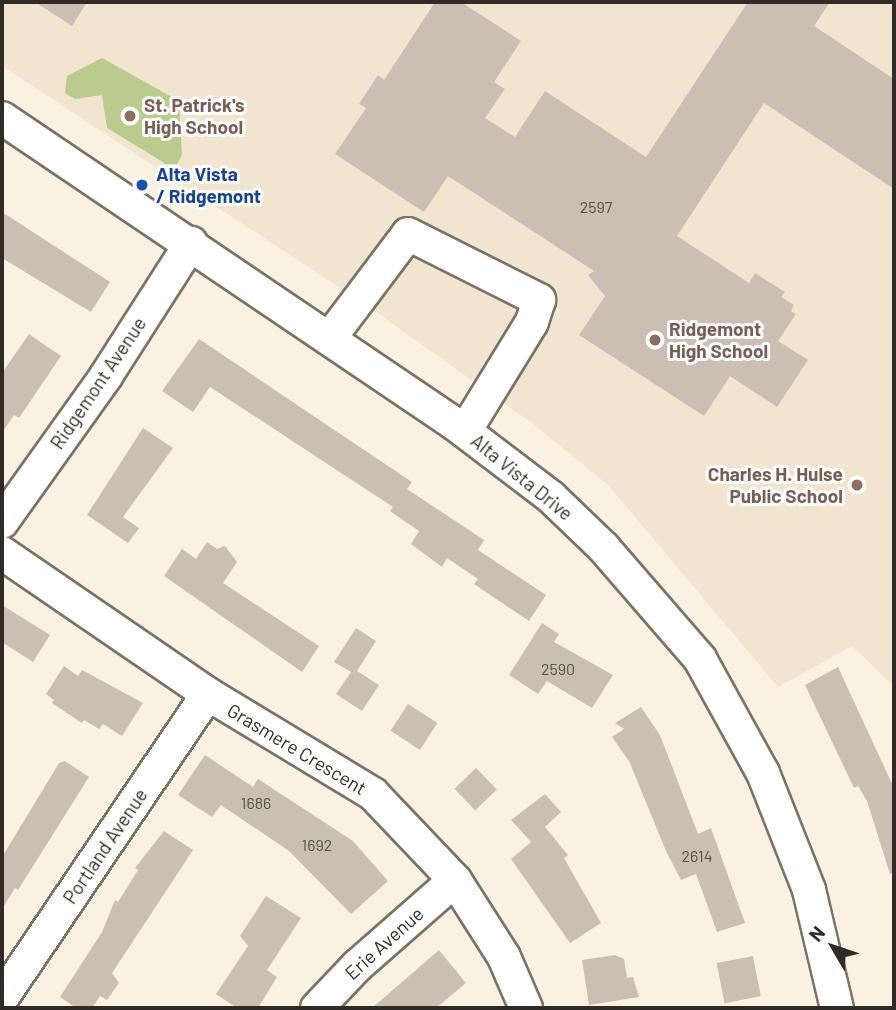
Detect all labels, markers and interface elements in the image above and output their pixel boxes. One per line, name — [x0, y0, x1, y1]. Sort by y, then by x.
place label: St. Patrick's High School — [144, 94, 244, 138]
marker: St. Patrick's High School — [122, 108, 138, 124]
place label: Alta Vista / Ridgemont — [156, 163, 261, 207]
marker: Alta Vista / Ridgemont — [134, 177, 150, 193]
house number: 2597 — [580, 197, 612, 217]
street label: Ridgemont Avenue — [45, 313, 151, 453]
place label: Ridgemont High School — [669, 318, 768, 362]
marker: Ridgemont High School — [647, 332, 663, 348]
street label: Alta Vista Drive — [467, 429, 577, 525]
place label: Charles H. Hulse Public School — [708, 463, 843, 507]
marker: Charles H. Hulse Public School — [849, 477, 865, 493]
house number: 2590 — [541, 659, 575, 679]
street label: Grasmere Crescent — [223, 698, 371, 800]
street label: Portland Avenue — [58, 784, 152, 908]
house number: 1686 — [241, 793, 271, 813]
house number: 1692 — [302, 835, 332, 855]
house number: 2614 — [682, 846, 712, 866]
street label: Erie Avenue — [340, 902, 428, 984]
north arrow — [798, 912, 868, 982]
text: N — [803, 921, 829, 946]

